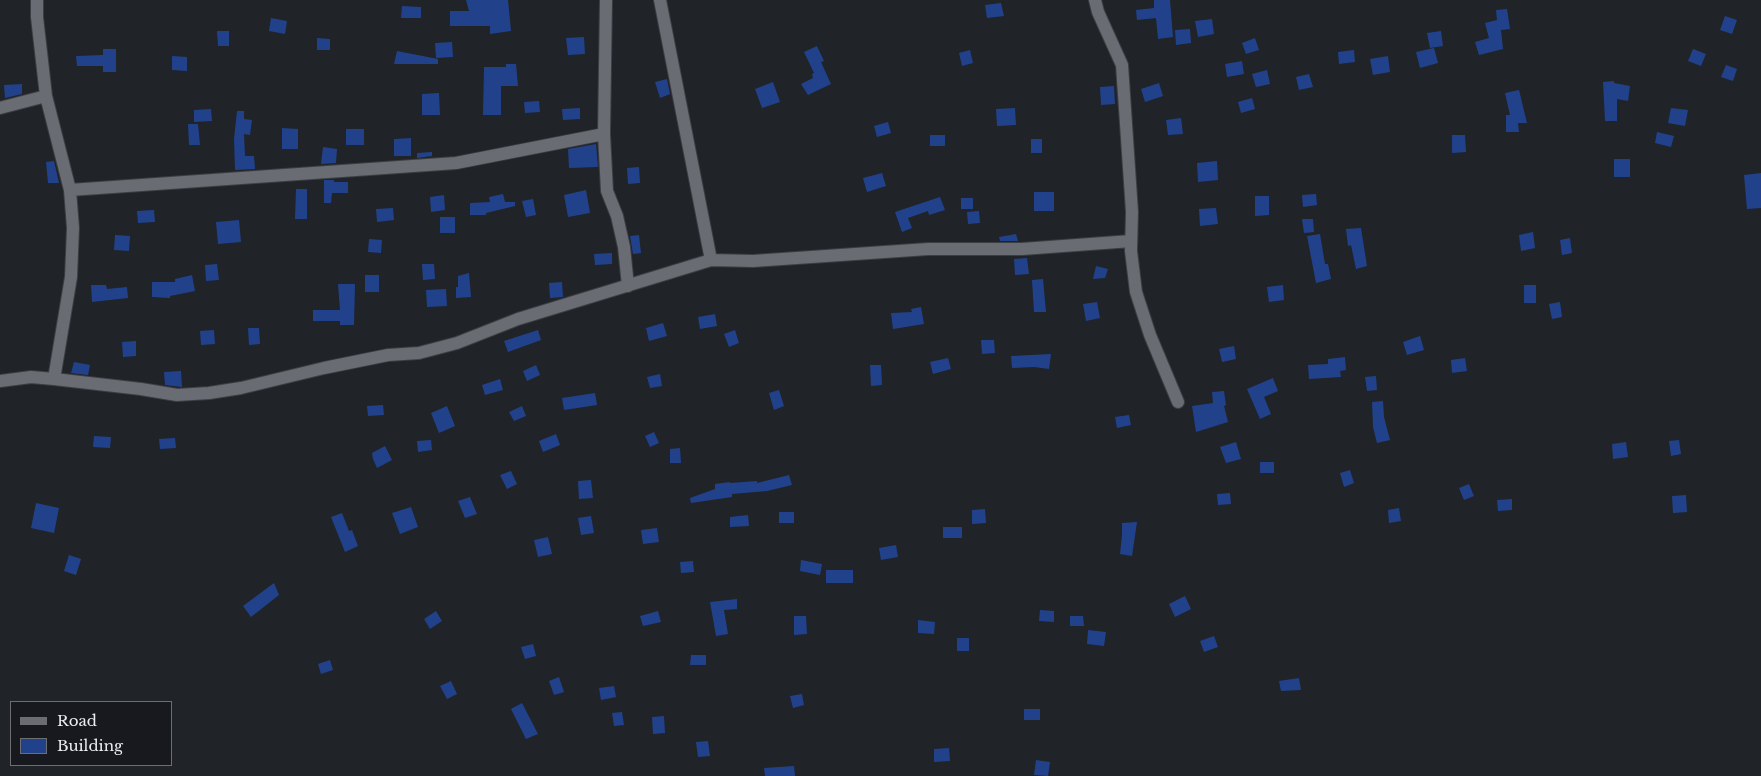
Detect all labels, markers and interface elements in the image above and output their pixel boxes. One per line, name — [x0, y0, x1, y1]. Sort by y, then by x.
legend — [10, 701, 172, 766]
text: Road — [57, 711, 97, 730]
text: Building — [57, 736, 123, 755]

